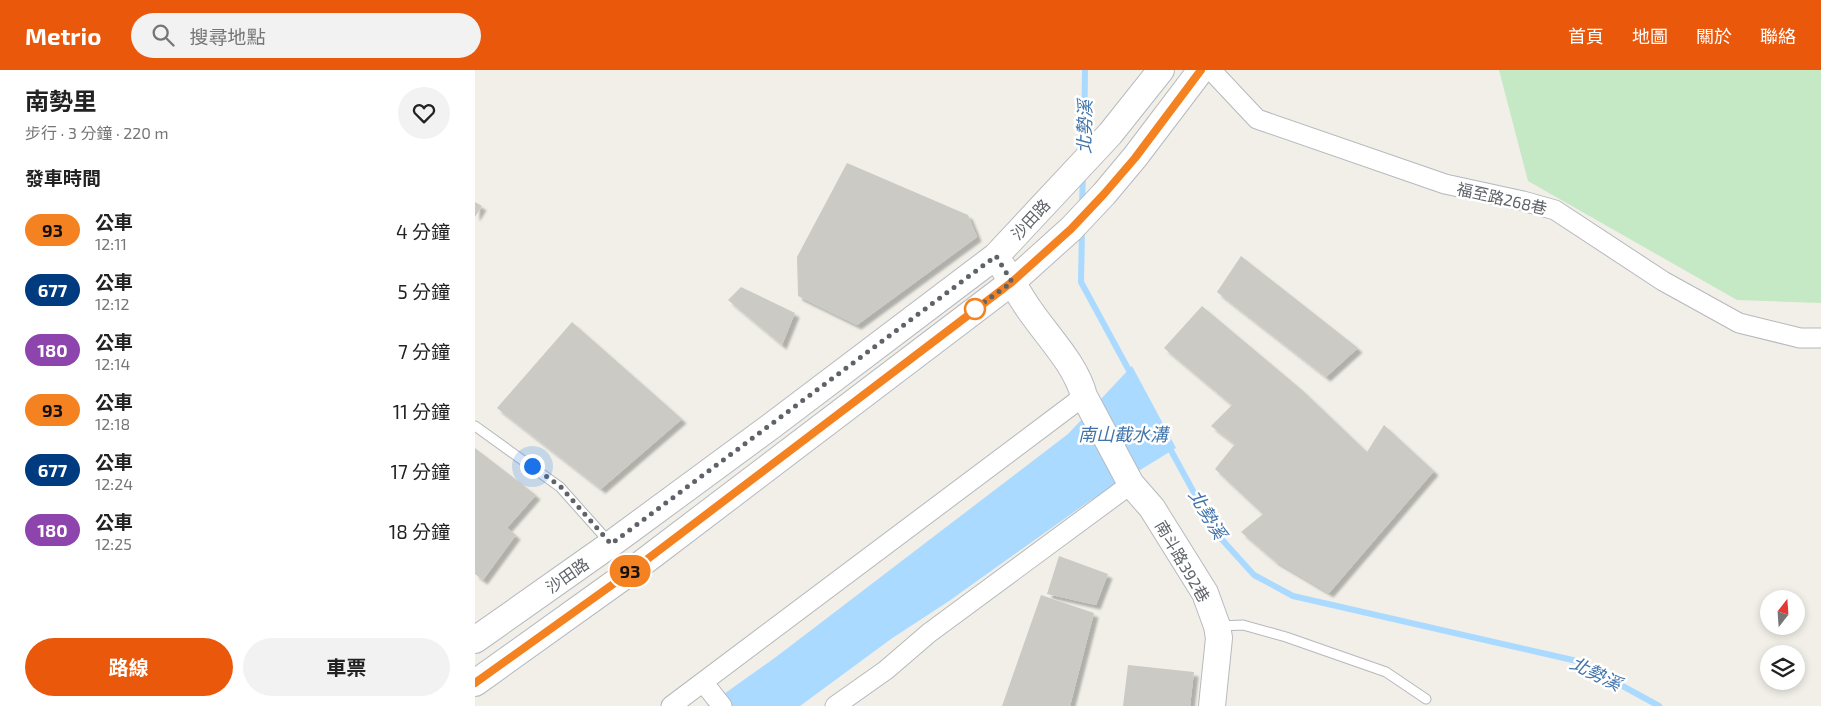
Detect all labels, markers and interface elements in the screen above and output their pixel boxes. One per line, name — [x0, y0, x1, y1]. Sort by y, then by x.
search box — [131, 13, 481, 58]
text: Metrio — [25, 21, 101, 50]
icon: search — [149, 21, 177, 49]
text: 搜尋地點 — [189, 25, 265, 48]
text: 首頁 — [1568, 25, 1604, 47]
text: 地圖 — [1632, 25, 1668, 47]
text: 關於 — [1696, 25, 1732, 47]
text: 聯絡 — [1760, 25, 1796, 47]
text: 南勢里 — [25, 86, 97, 115]
button: heart — [398, 87, 450, 139]
water label: 北勢溪 — [1073, 97, 1096, 154]
text: 步行 · 3 分鐘 · 220 m — [25, 123, 169, 142]
text: 發車時間 — [25, 166, 101, 189]
street label: 福至路268巷 — [1455, 178, 1549, 218]
street label: 沙田路 — [1007, 195, 1053, 243]
text: 公車 — [95, 210, 133, 233]
text: 93 — [42, 219, 63, 241]
text: 4 分鐘 — [396, 220, 450, 243]
text: 12:11 — [95, 234, 127, 253]
text: 公車 — [95, 270, 133, 293]
text: 677 — [38, 279, 67, 301]
text: 5 分鐘 — [398, 280, 450, 303]
text: 12:12 — [95, 294, 130, 313]
unlabelled marker — [964, 298, 986, 320]
text: 公車 — [95, 330, 133, 353]
text: 180 — [37, 339, 68, 361]
text: 7 分鐘 — [398, 340, 450, 363]
text: 12:14 — [95, 354, 130, 373]
text: 公車 — [95, 390, 133, 413]
text: 93 — [42, 399, 63, 421]
text: 11 分鐘 — [393, 400, 450, 423]
text: 12:18 — [95, 414, 130, 433]
water label: 南山截水溝 — [1078, 423, 1171, 445]
text: 公車 — [95, 450, 133, 473]
your location — [520, 454, 545, 479]
text: 677 — [38, 459, 67, 481]
text: 17 分鐘 — [390, 460, 450, 483]
text: 12:24 — [95, 474, 133, 493]
water label: 北勢溪 — [1185, 485, 1233, 545]
text: 公車 — [95, 510, 133, 533]
street label: 南斗路392巷 — [1152, 517, 1214, 605]
text: 180 — [37, 519, 68, 541]
text: 18 分鐘 — [389, 520, 450, 543]
text: 12:25 — [95, 534, 132, 553]
street label: 沙田路 — [542, 553, 592, 597]
line badge: 93 — [607, 555, 653, 587]
text: 93 — [620, 560, 640, 582]
north arrow — [1760, 590, 1805, 635]
map controls — [1760, 590, 1805, 690]
button: 路線 — [25, 638, 233, 696]
button: 車票 — [243, 638, 450, 696]
button: layers — [1760, 645, 1805, 690]
water label: 北勢溪 — [1567, 651, 1628, 696]

